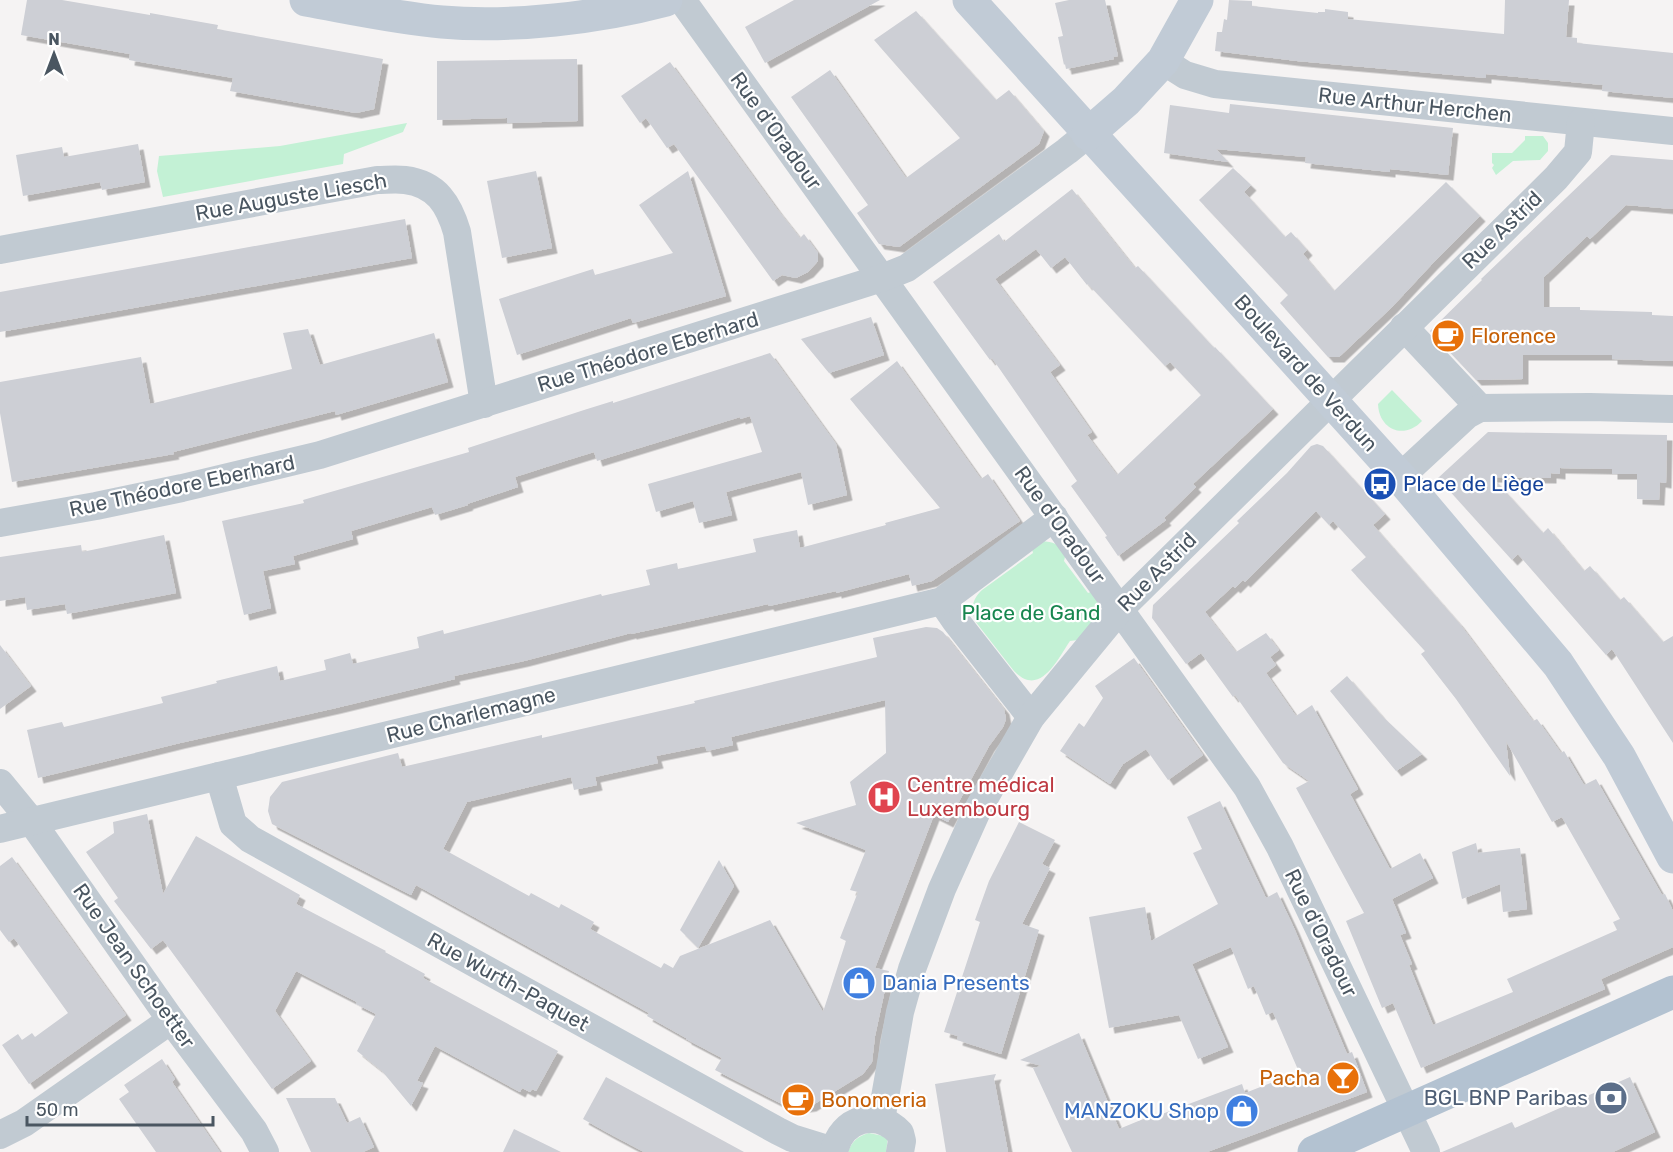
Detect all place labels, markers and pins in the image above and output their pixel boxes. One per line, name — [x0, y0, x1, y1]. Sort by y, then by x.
cafe icon: Florence — [1430, 318, 1466, 354]
place label: Florence — [1471, 323, 1556, 348]
bus stop icon: Place de Liège — [1362, 466, 1398, 502]
place label: Place de Liège — [1403, 471, 1544, 496]
place label: Centre médical Luxembourg — [907, 772, 1055, 821]
hospital icon: Centre médical Luxembourg — [866, 779, 902, 815]
shop icon: Dania Presents — [841, 965, 877, 1001]
place label: Dania Presents — [882, 970, 1030, 995]
bar icon: Pacha — [1325, 1060, 1361, 1096]
place label: Pacha — [1259, 1065, 1320, 1090]
bank icon: BGL BNP Paribas — [1593, 1080, 1629, 1116]
cafe icon: Bonomeria — [780, 1082, 816, 1118]
place label: BGL BNP Paribas — [1424, 1085, 1588, 1110]
place label: Bonomeria — [821, 1087, 927, 1112]
shop icon: MANZOKU Shop — [1224, 1093, 1260, 1129]
place label: MANZOKU Shop — [1064, 1098, 1219, 1123]

